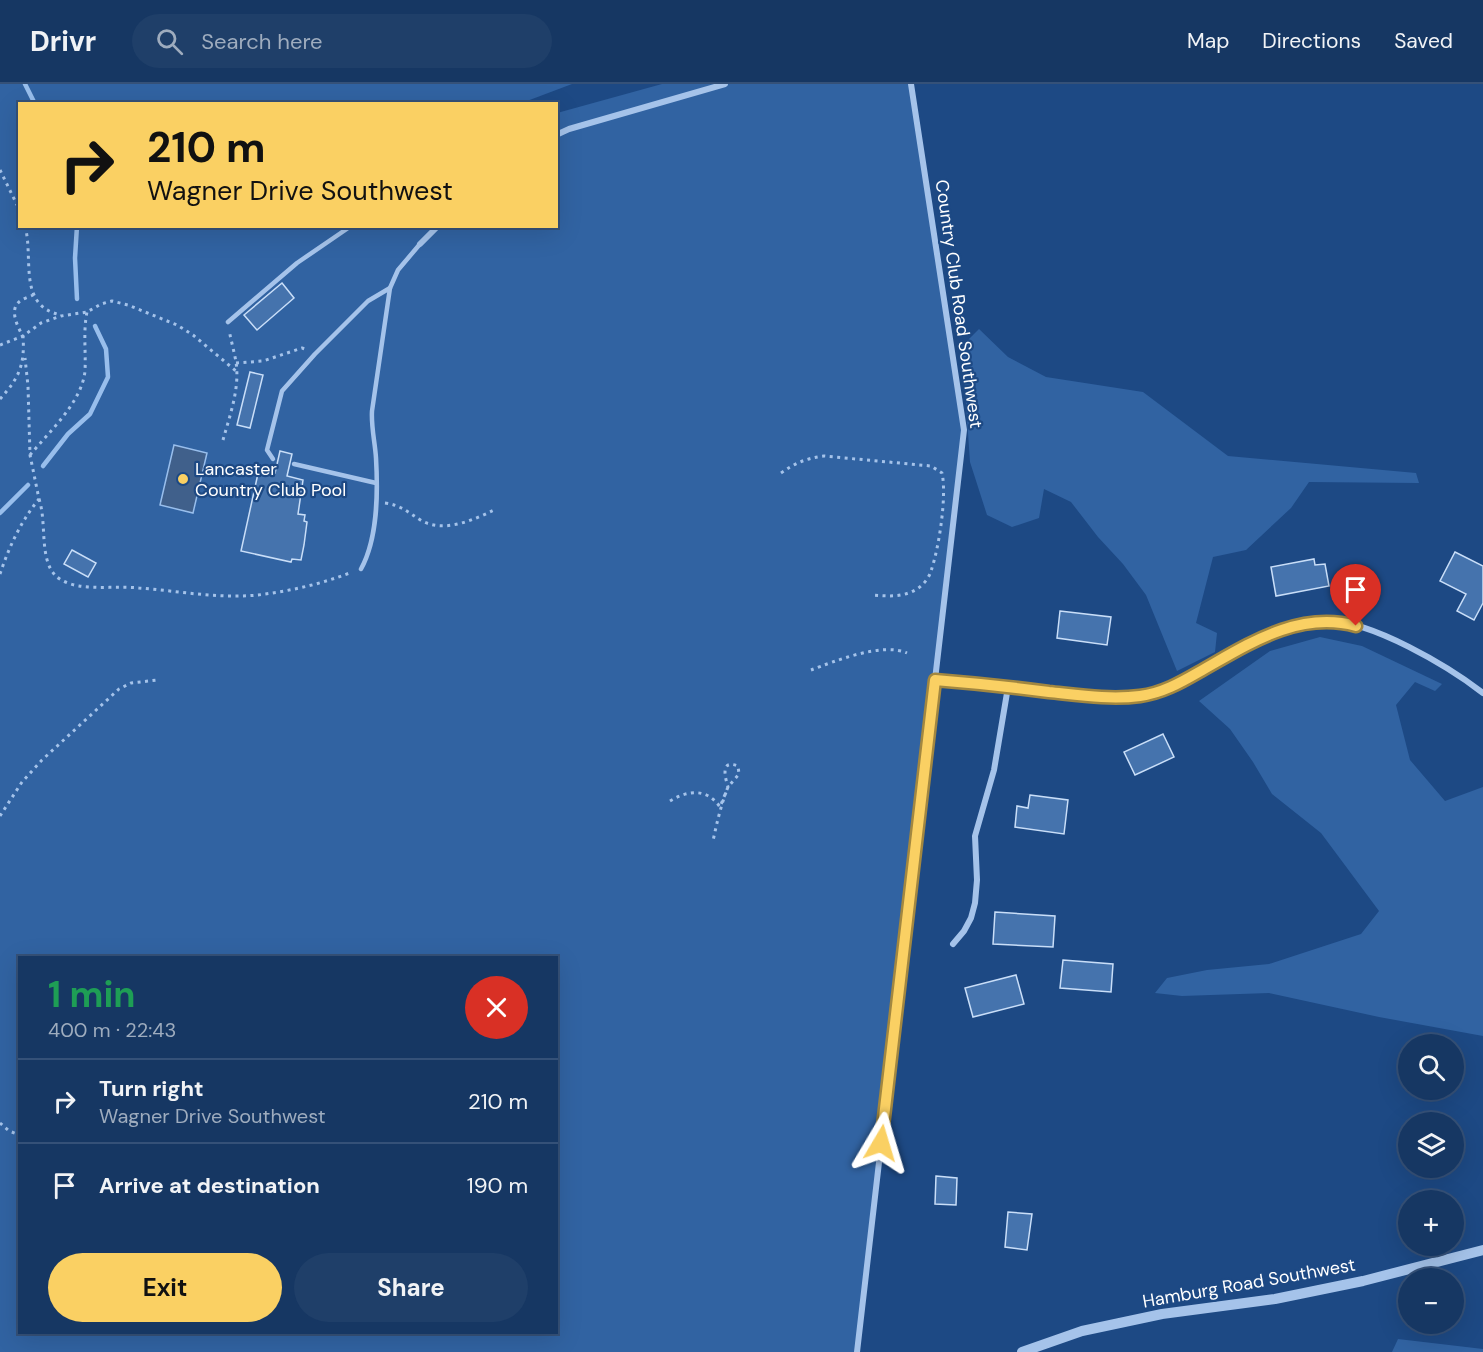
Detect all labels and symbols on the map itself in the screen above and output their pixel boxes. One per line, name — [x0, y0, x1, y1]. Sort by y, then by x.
street label: Country Club Road Southwest — [930, 178, 988, 430]
place label: Lancaster Country Club Pool — [195, 457, 346, 502]
marker: Lancaster Country Club Pool — [176, 472, 190, 486]
pin — [1330, 564, 1381, 626]
position arrow — [849, 1111, 913, 1175]
street label: Hamburg Road Southwest — [1141, 1252, 1357, 1314]

